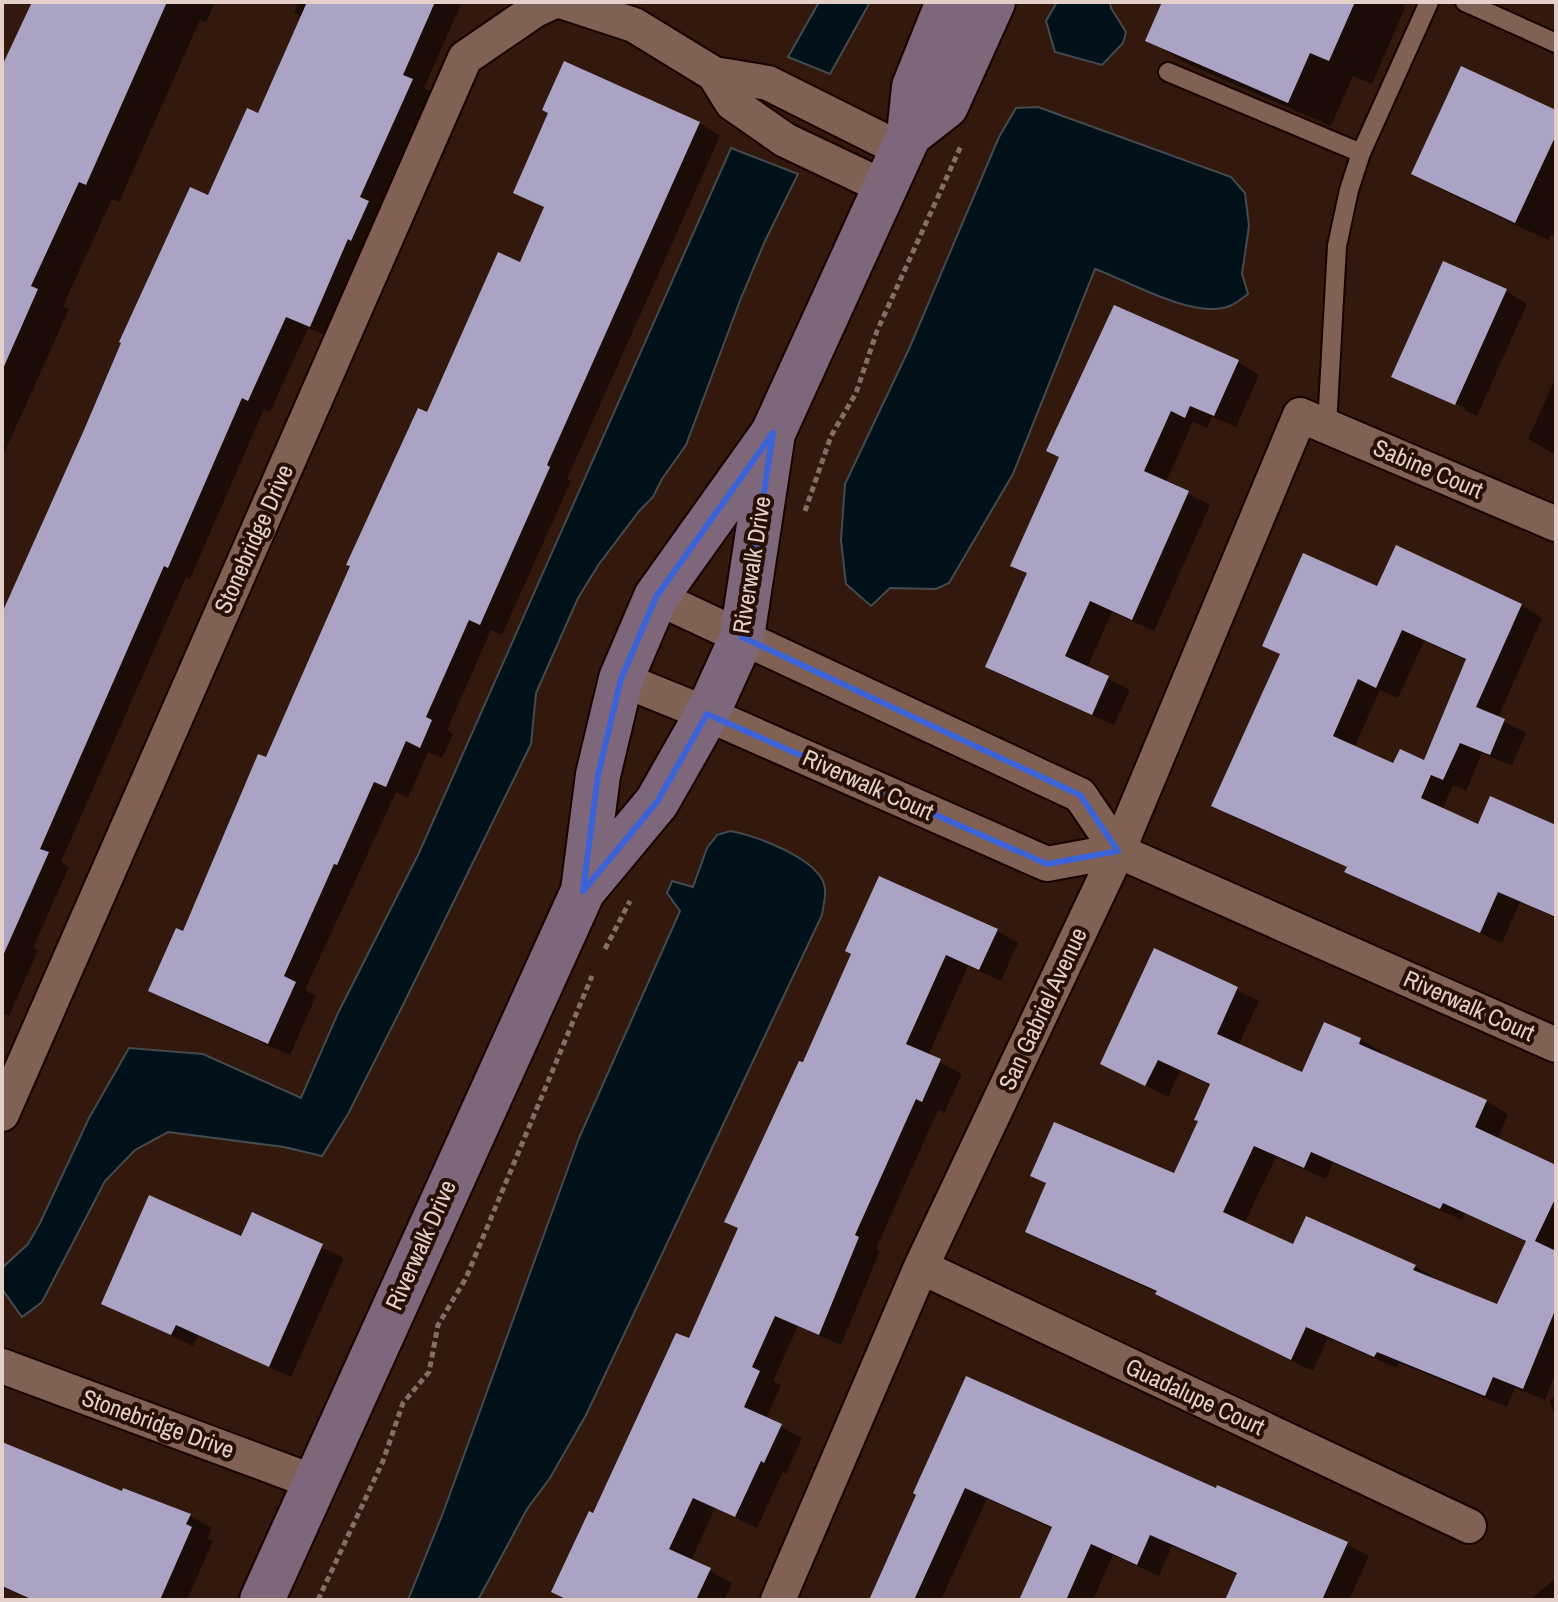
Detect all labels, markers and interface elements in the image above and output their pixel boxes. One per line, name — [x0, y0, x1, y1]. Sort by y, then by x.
street label: Sabine Court — [1369, 431, 1489, 506]
street label: Stonebridge Drive — [206, 459, 300, 618]
street label: Riverwalk Drive — [724, 494, 778, 636]
street label: Riverwalk Court — [798, 741, 939, 827]
street label: San Gabriel Avenue — [990, 922, 1094, 1095]
street label: Riverwalk Court — [1399, 962, 1540, 1048]
street label: Riverwalk Drive — [377, 1175, 463, 1315]
street label: Guadalupe Court — [1121, 1350, 1271, 1442]
street label: Stonebridge Drive — [78, 1381, 239, 1465]

